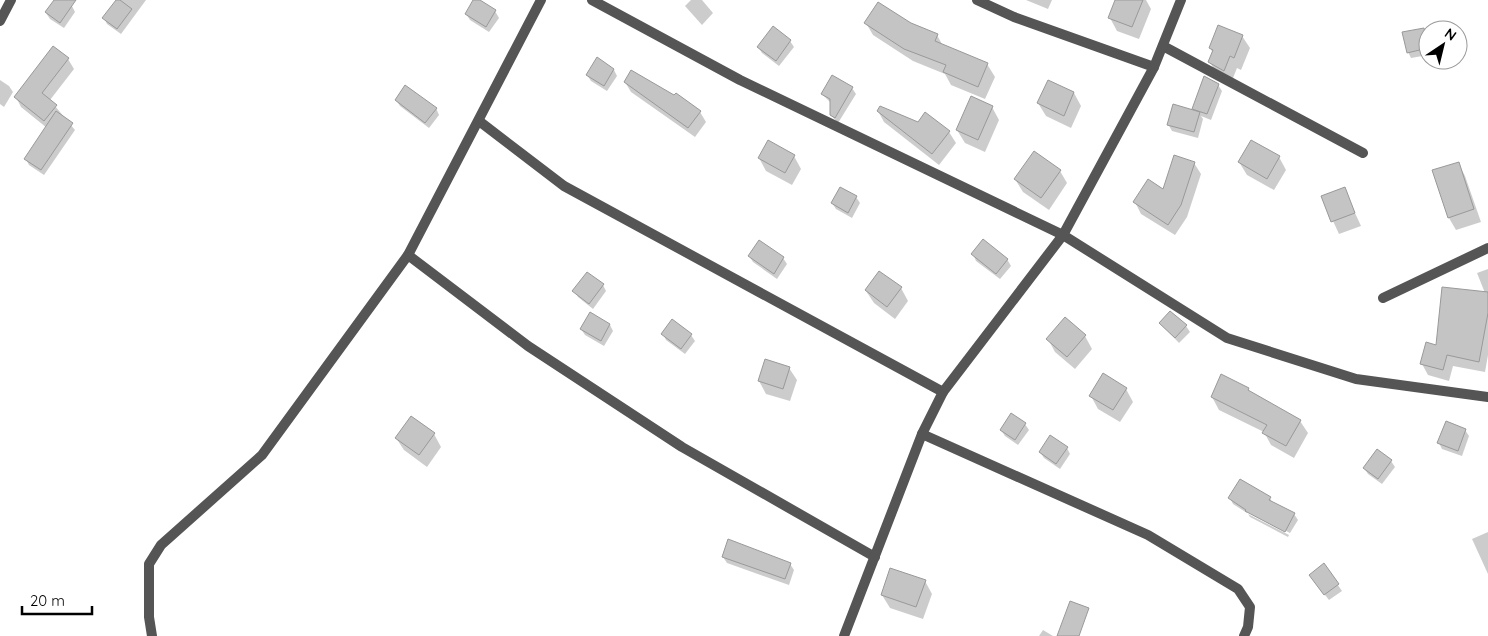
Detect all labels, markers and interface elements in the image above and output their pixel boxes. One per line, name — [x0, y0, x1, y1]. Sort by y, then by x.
north arrow — [1418, 20, 1468, 70]
text: N — [1441, 24, 1460, 45]
scale bar — [22, 584, 92, 616]
text: 20 m — [30, 591, 65, 610]

